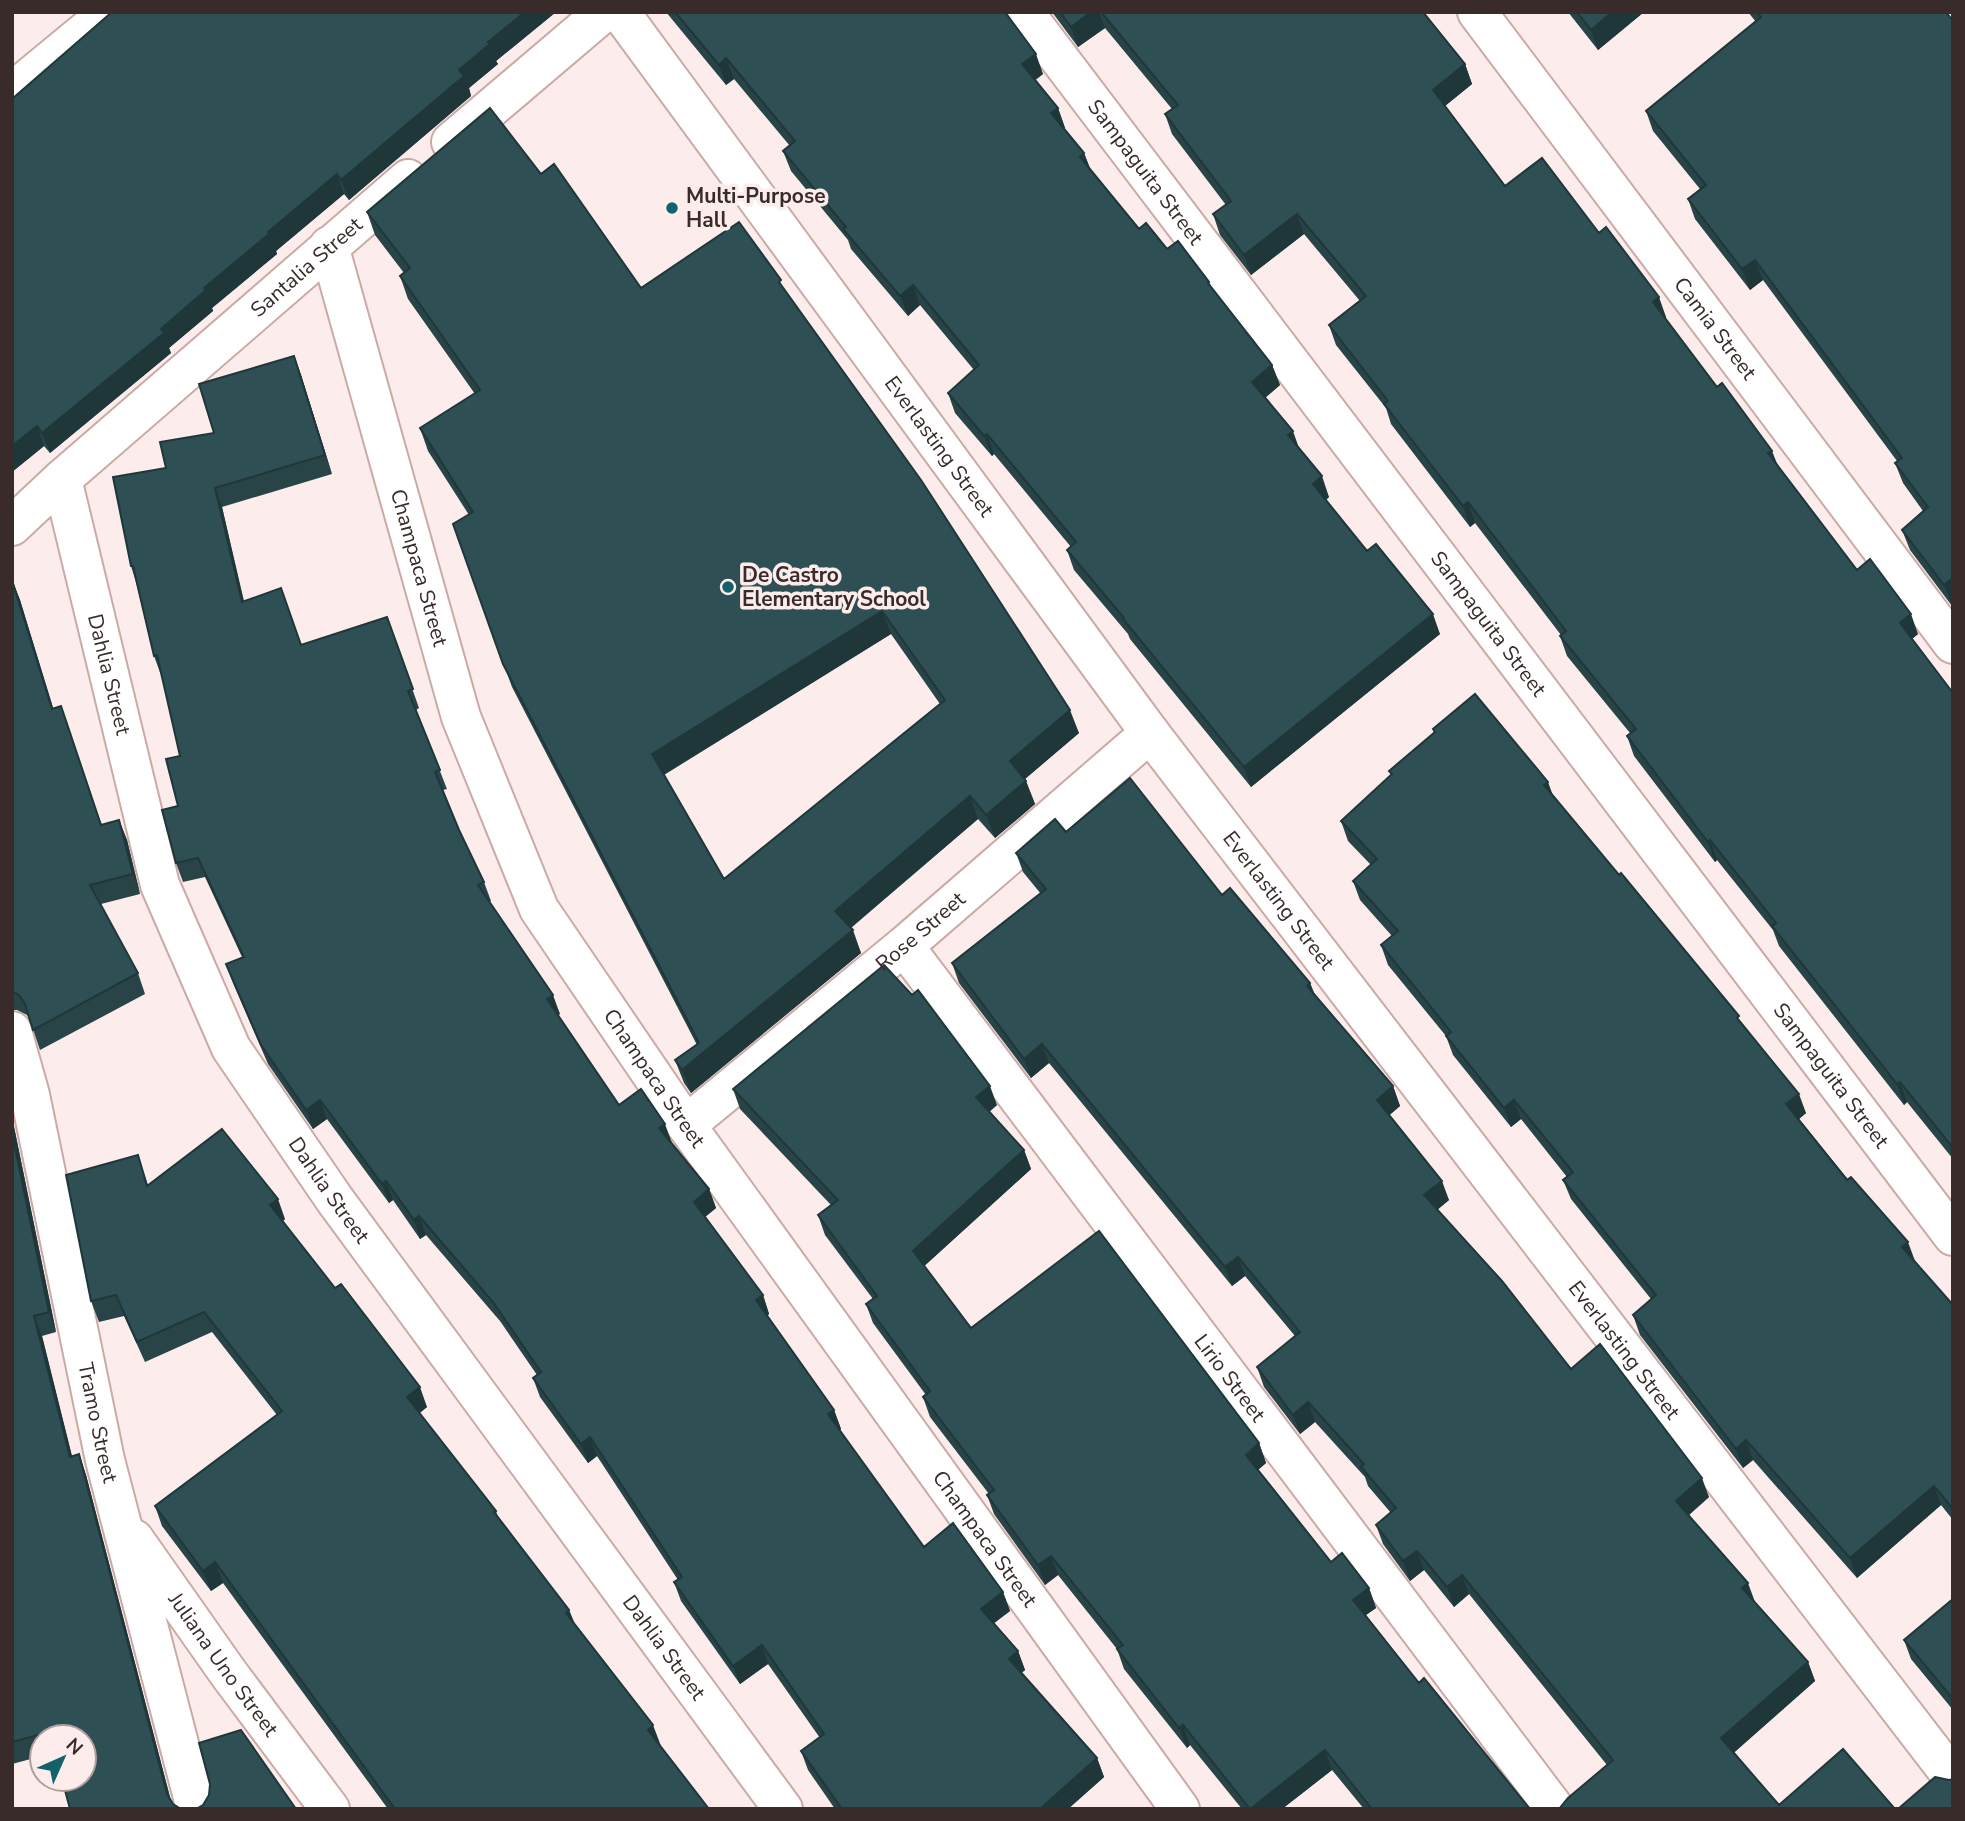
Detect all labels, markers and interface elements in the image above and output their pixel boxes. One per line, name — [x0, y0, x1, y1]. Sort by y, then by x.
street label: Sampaguita Street — [1081, 94, 1210, 251]
place label: Multi-Purpose Hall — [686, 182, 826, 234]
marker: Multi-Purpose Hall — [664, 200, 680, 216]
street label: Santalia Street — [244, 210, 369, 323]
street label: Camia Street — [1667, 271, 1763, 386]
street label: Everlasting Street — [878, 370, 1001, 523]
street label: Champaca Street — [384, 486, 455, 650]
street label: Sampaguita Street — [1424, 545, 1553, 703]
place label: De Castro Elementary School — [742, 561, 926, 613]
marker: De Castro Elementary School — [720, 579, 736, 595]
street label: Dahlia Street — [81, 611, 137, 738]
street label: Everlasting Street — [1216, 825, 1341, 976]
street label: Rose Street — [870, 885, 972, 978]
street label: Sampaguita Street — [1767, 997, 1896, 1154]
street label: Champaca Street — [597, 1003, 712, 1154]
street label: Dahlia Street — [282, 1131, 376, 1249]
street label: Everlasting Street — [1562, 1275, 1687, 1426]
street label: Lirio Street — [1188, 1328, 1272, 1428]
street label: Tramo Street — [71, 1360, 124, 1486]
street label: Champaca Street — [926, 1465, 1044, 1613]
street label: Juliana Uno Street — [161, 1586, 285, 1742]
street label: Dahlia Street — [616, 1589, 712, 1706]
north arrow — [28, 1723, 98, 1793]
text: N — [60, 1732, 89, 1761]

